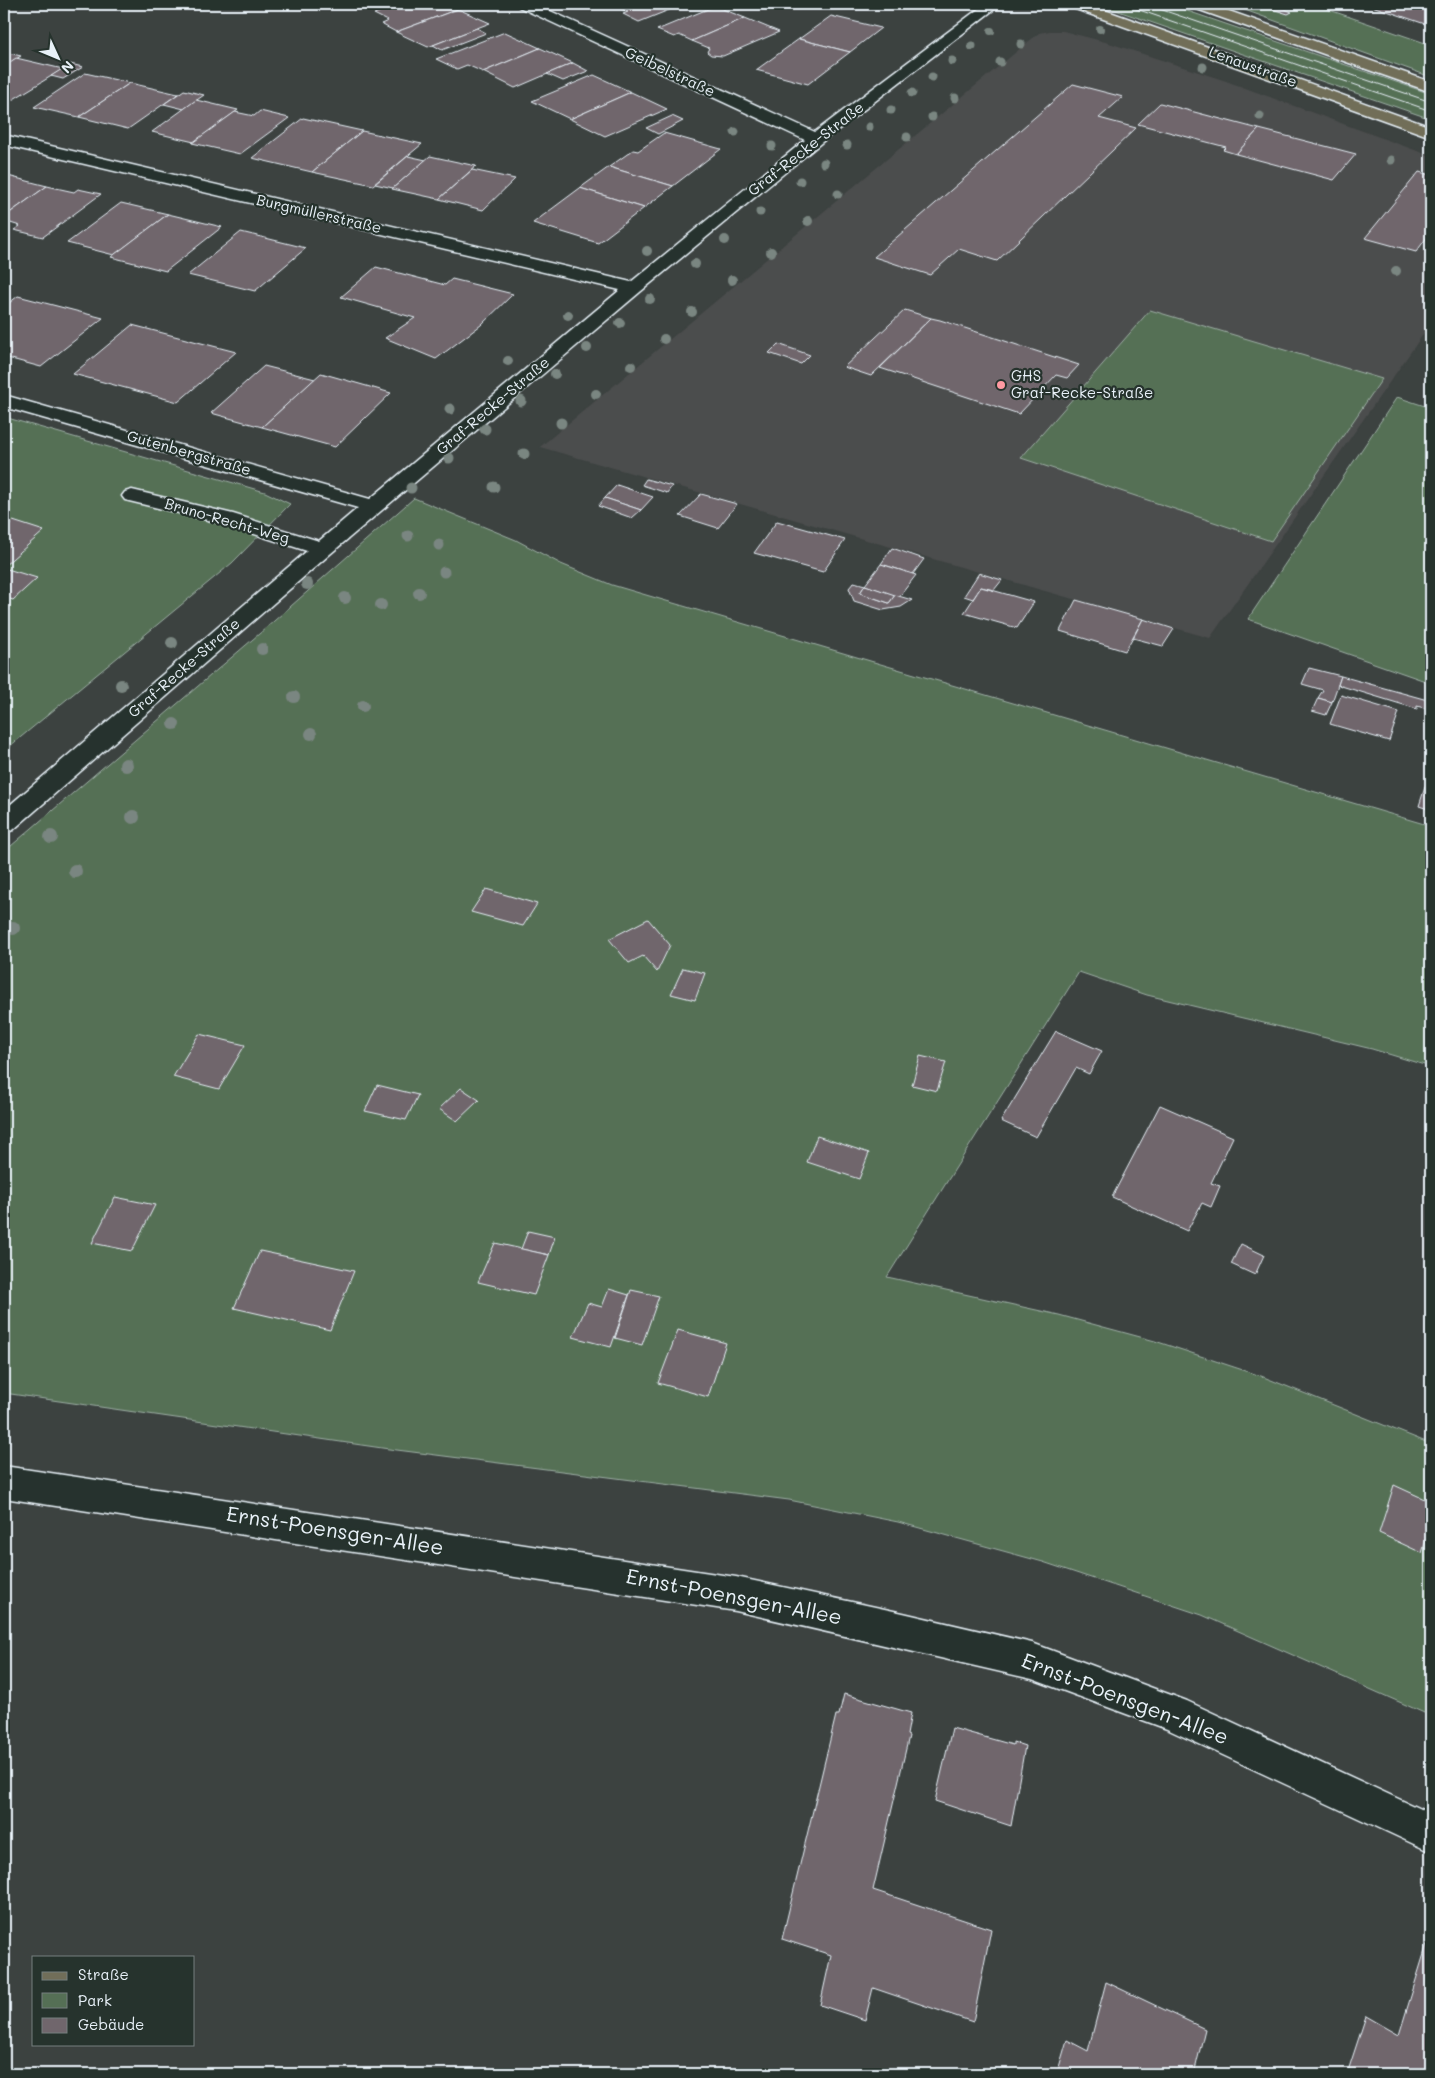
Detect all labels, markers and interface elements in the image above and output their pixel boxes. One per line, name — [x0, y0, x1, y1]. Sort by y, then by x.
north arrow — [32, 32, 82, 82]
street label: Lenaustraße — [1206, 41, 1300, 91]
street label: Geibelstraße — [622, 42, 719, 101]
text: N — [57, 57, 78, 78]
street label: Graf-Recke-Straße — [743, 97, 868, 200]
street label: Burgmüllerstraße — [255, 189, 384, 237]
street label: Graf-Recke-Straße — [431, 352, 553, 459]
place label: GHS Graf-Recke-Straße — [1011, 365, 1153, 402]
marker: GHS Graf-Recke-Straße — [995, 379, 1007, 391]
street label: Gutenbergstraße — [125, 425, 254, 479]
street label: Bruno-Recht-Weg — [163, 493, 292, 547]
street label: Graf-Recke-Straße — [123, 613, 244, 721]
street label: Ernst-Poensgen-Allee — [225, 1499, 446, 1560]
street label: Ernst-Poensgen-Allee — [624, 1561, 845, 1630]
street label: Ernst-Poensgen-Allee — [1018, 1646, 1233, 1750]
legend — [32, 1956, 195, 2046]
text: Straße — [78, 1964, 129, 1984]
text: Park — [78, 1990, 112, 2010]
text: Gebäude — [78, 2014, 144, 2034]

